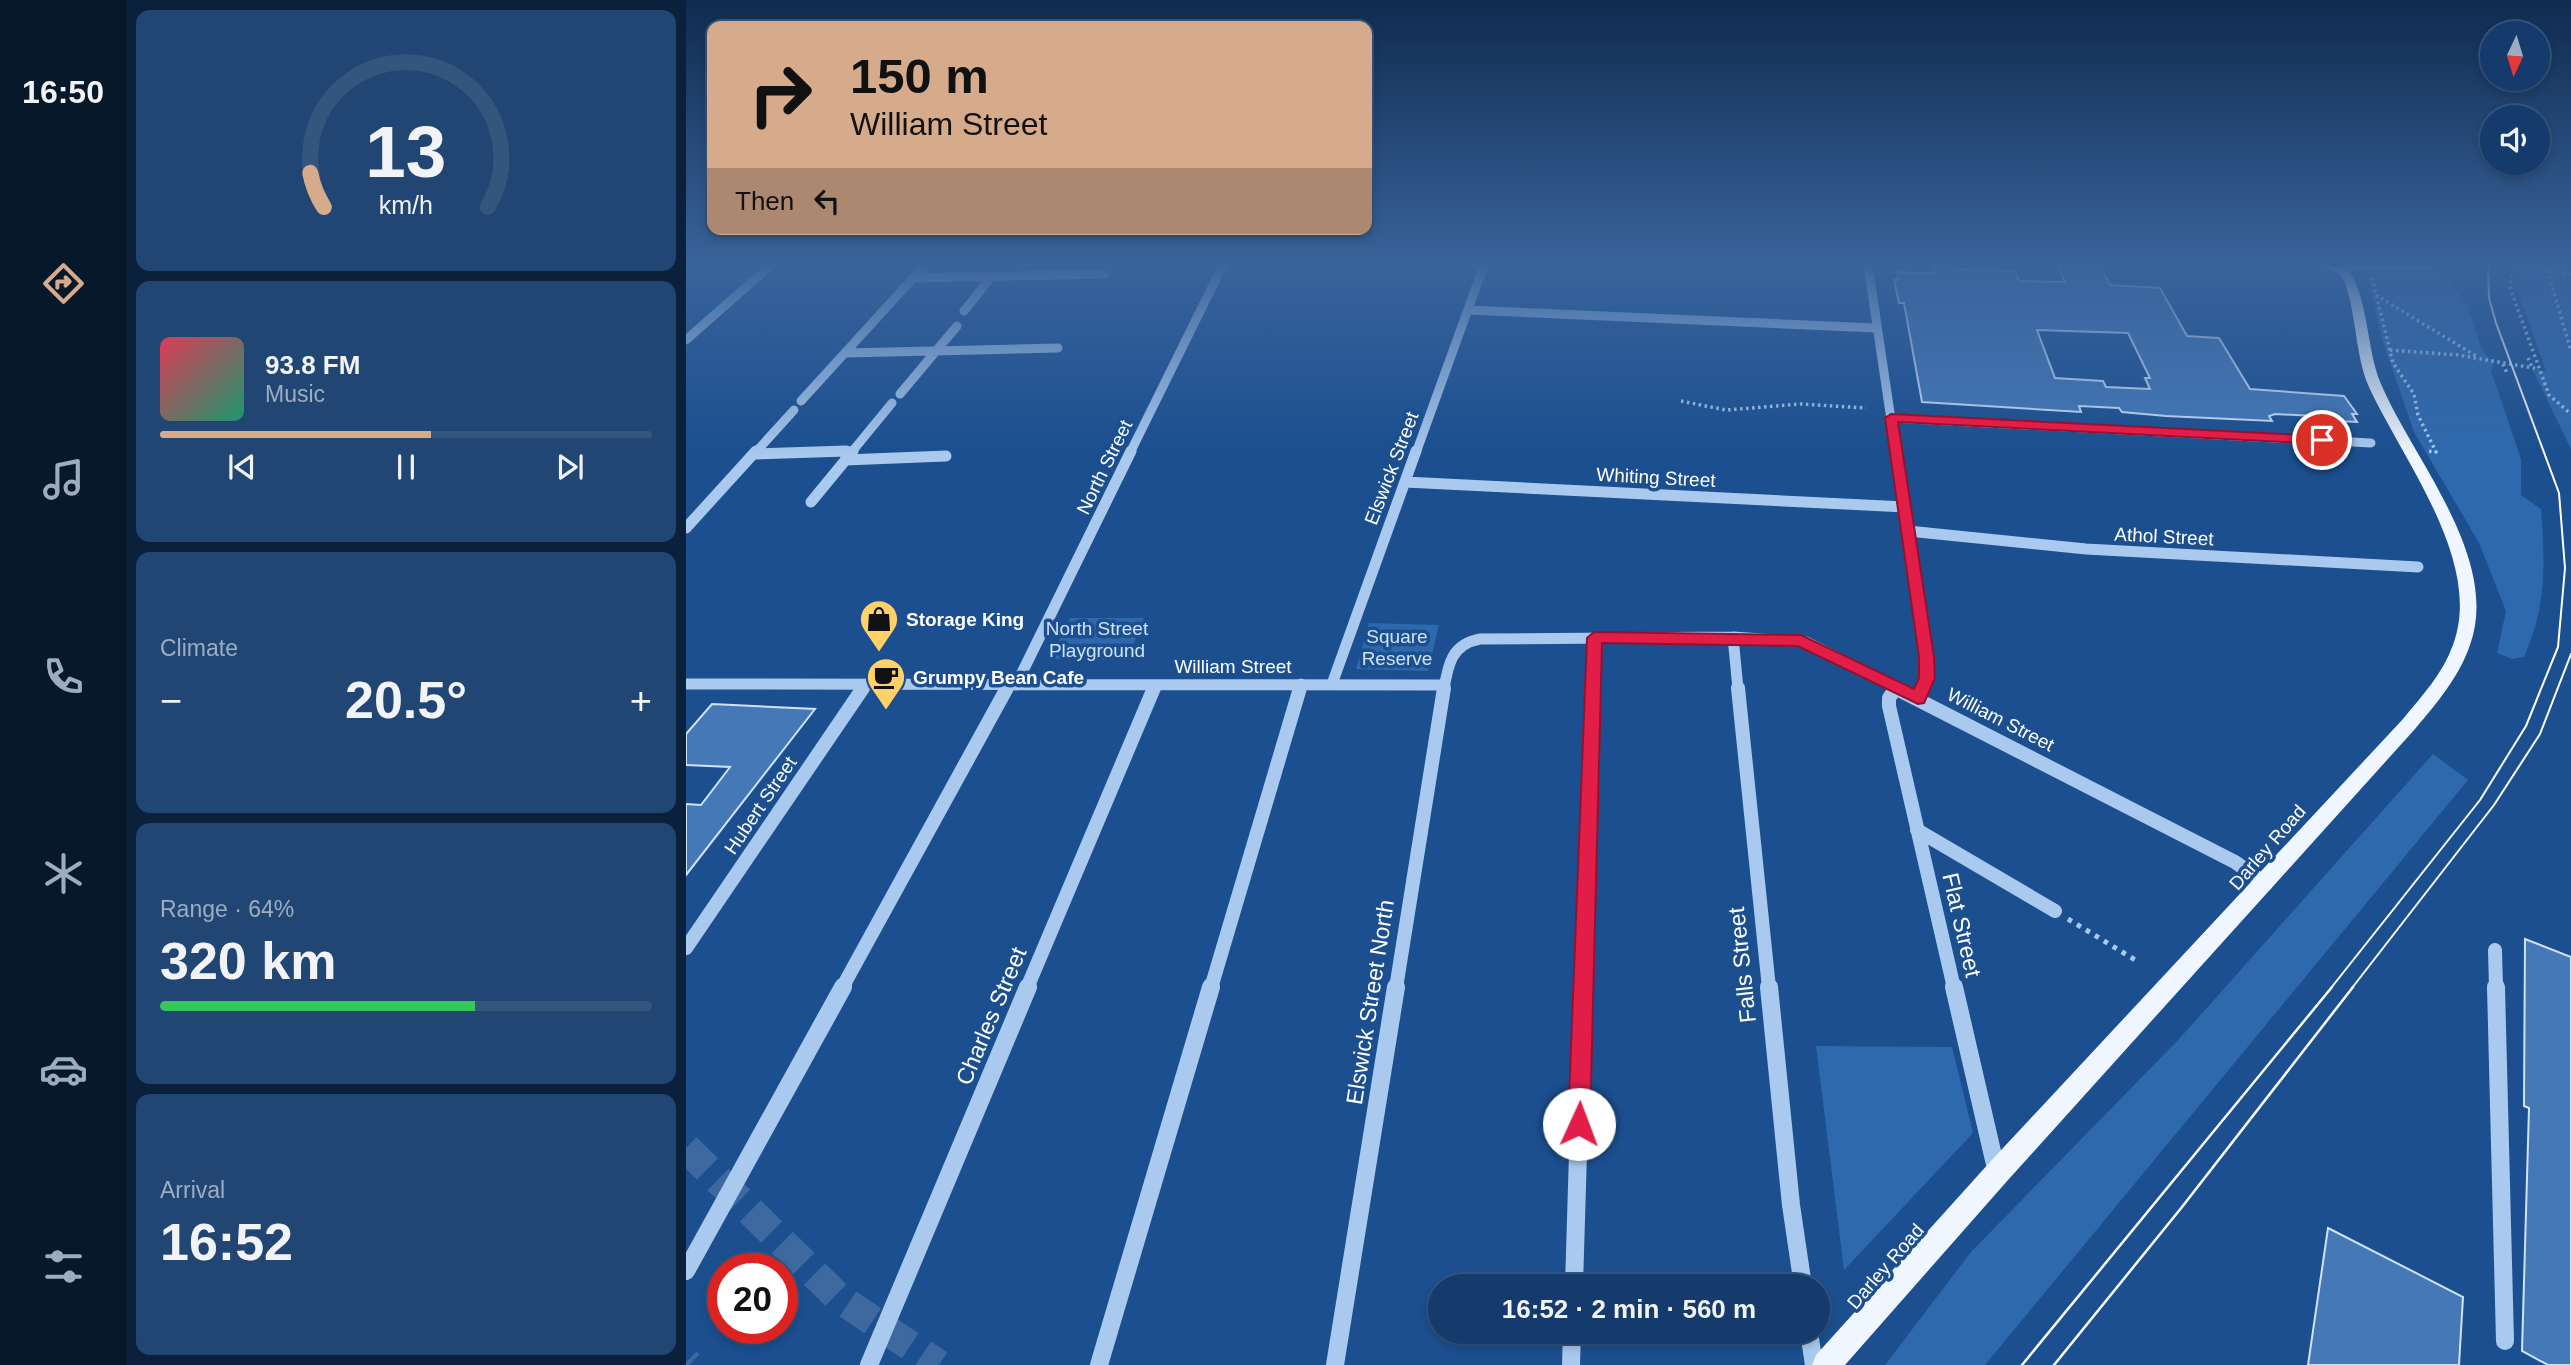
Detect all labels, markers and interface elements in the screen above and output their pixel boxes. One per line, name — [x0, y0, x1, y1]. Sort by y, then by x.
north arrow — [2480, 21, 2550, 91]
map controls — [2480, 21, 2550, 175]
icon: right — [735, 49, 826, 140]
text: 150 m — [850, 49, 989, 103]
text: 16:50 — [22, 74, 104, 110]
button: sound — [2480, 105, 2550, 175]
text: William Street — [850, 106, 1047, 142]
text: 13 — [366, 111, 446, 192]
icon: left — [808, 182, 846, 220]
text: Then — [735, 186, 794, 216]
text: km/h — [379, 190, 433, 218]
icon: directions — [39, 259, 88, 308]
text: 93.8 FM — [265, 350, 360, 380]
text: Music — [265, 381, 325, 407]
street label: Elswick Street — [1360, 408, 1423, 528]
pin — [2292, 410, 2352, 470]
street label: North Street — [1073, 416, 1137, 518]
icon: arrive — [2303, 421, 2341, 459]
icon: previous — [223, 448, 261, 486]
icon: pause — [387, 448, 425, 486]
icon: next — [551, 448, 589, 486]
icon: music — [39, 455, 88, 504]
street label: Whiting Street — [1596, 464, 1717, 491]
street label: Athol Street — [2114, 523, 2215, 550]
shop icon: Storage King — [858, 598, 900, 653]
place label: Storage King — [906, 609, 1024, 630]
park label: North Street Playground — [1046, 618, 1149, 661]
park label: Square Reserve — [1362, 626, 1432, 669]
text: Climate — [160, 635, 238, 661]
icon: phone — [39, 652, 88, 701]
cafe icon: Grumpy Bean Cafe — [865, 656, 907, 711]
street label: William Street — [1174, 656, 1292, 677]
place label: Grumpy Bean Cafe — [913, 667, 1084, 688]
text: 20.5° — [345, 671, 467, 729]
text: − — [160, 680, 182, 722]
text: + — [630, 680, 652, 722]
street label: William Street — [1944, 683, 2058, 756]
street label: Hubert Street — [720, 752, 801, 858]
street label: Darley Road — [2225, 801, 2310, 894]
icon: climate — [39, 849, 88, 898]
street label: Flat Street — [1937, 870, 1987, 980]
text: Range · 64% — [160, 896, 294, 922]
street label: Elswick Street North — [1341, 898, 1399, 1106]
street label: Falls Street — [1723, 905, 1761, 1024]
text: 320 km — [160, 932, 336, 990]
street label: Charles Street — [950, 943, 1032, 1089]
icon: car — [39, 1045, 88, 1094]
position arrow — [1542, 1087, 1616, 1161]
text: Arrival — [160, 1177, 225, 1203]
text: 16:52 — [160, 1213, 293, 1271]
street label: Darley Road — [1843, 1220, 1928, 1313]
icon: filters — [39, 1242, 88, 1291]
speed limit sign: 20 — [707, 1253, 798, 1344]
text: 16:52 · 2 min · 560 m — [1502, 1294, 1756, 1324]

